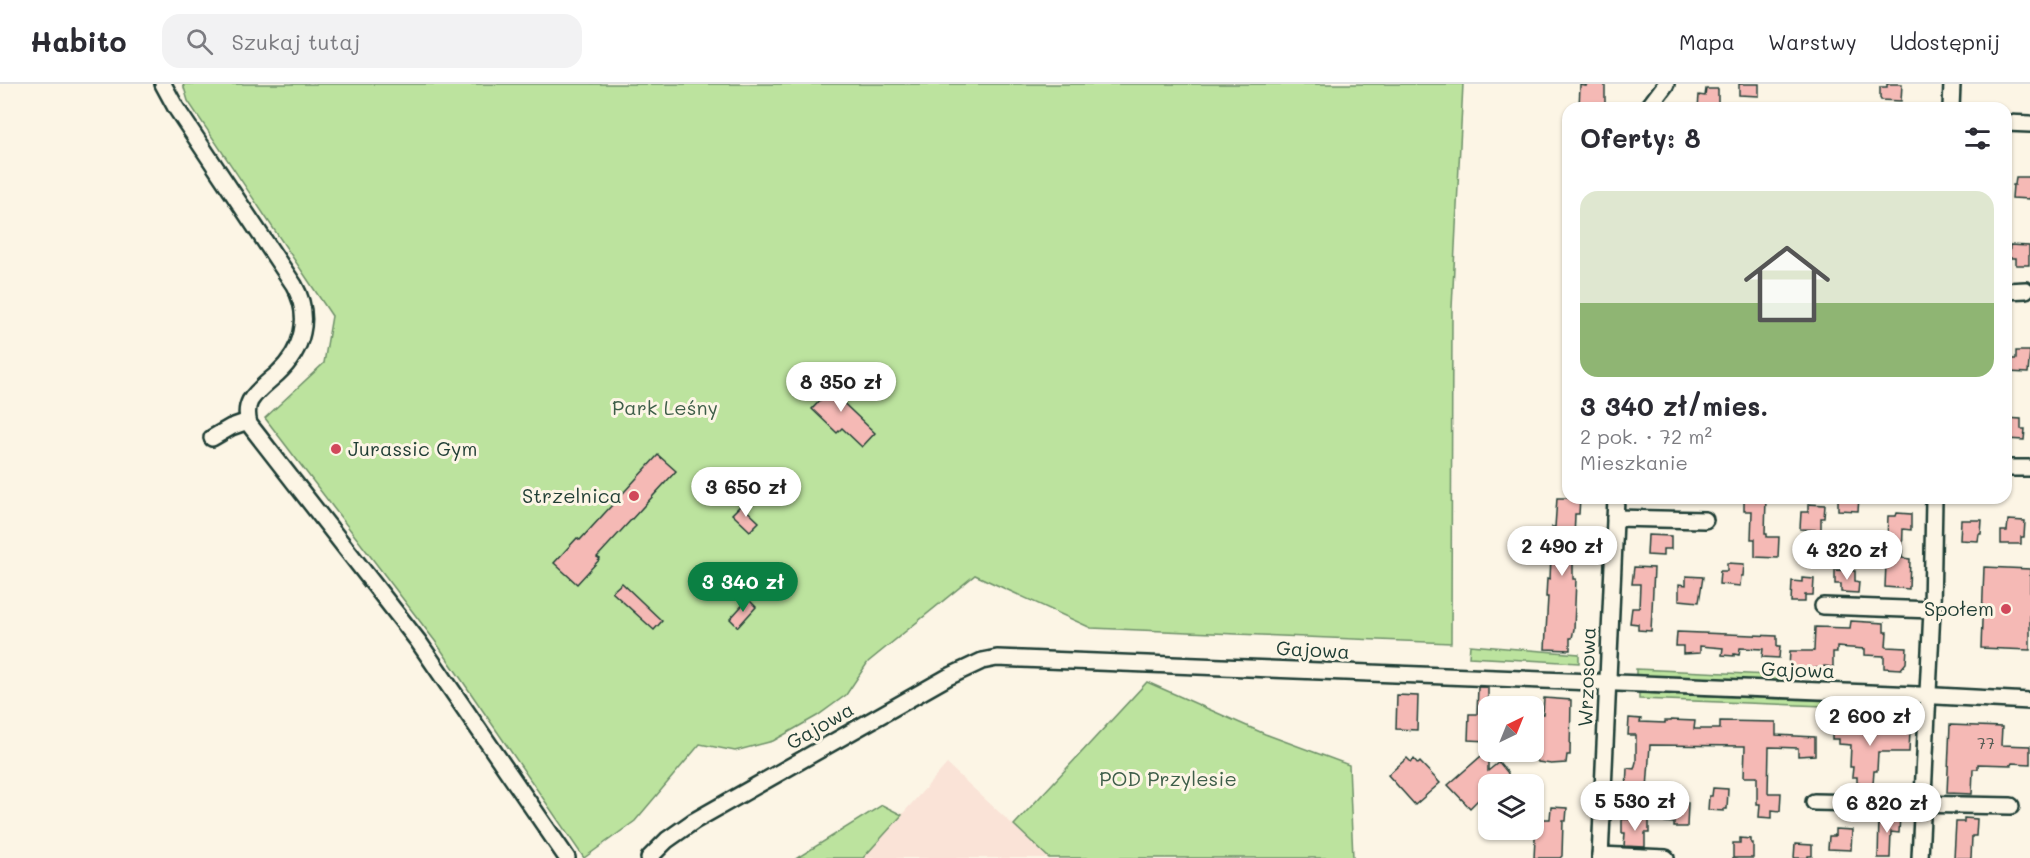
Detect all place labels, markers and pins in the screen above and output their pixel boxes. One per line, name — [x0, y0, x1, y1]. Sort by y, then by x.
pin: 8 350 zł — [779, 362, 903, 413]
place label: Jurassic Gym — [348, 435, 477, 461]
marker: Jurassic Gym — [329, 442, 343, 456]
pin: 3 650 zł — [684, 467, 808, 518]
place label: Strzelnica — [522, 482, 622, 508]
marker: Strzelnica — [627, 489, 641, 503]
pin: 2 490 zł — [1500, 526, 1624, 577]
pin: 4 320 zł — [1785, 530, 1909, 581]
pin: 3 340 zł — [681, 562, 805, 613]
place label: Społem — [1924, 595, 1994, 621]
marker: Społem — [1999, 602, 2013, 616]
pin: 2 600 zł — [1808, 696, 1932, 747]
pin: 5 530 zł — [1573, 781, 1697, 832]
pin: 6 820 zł — [1825, 783, 1949, 834]

